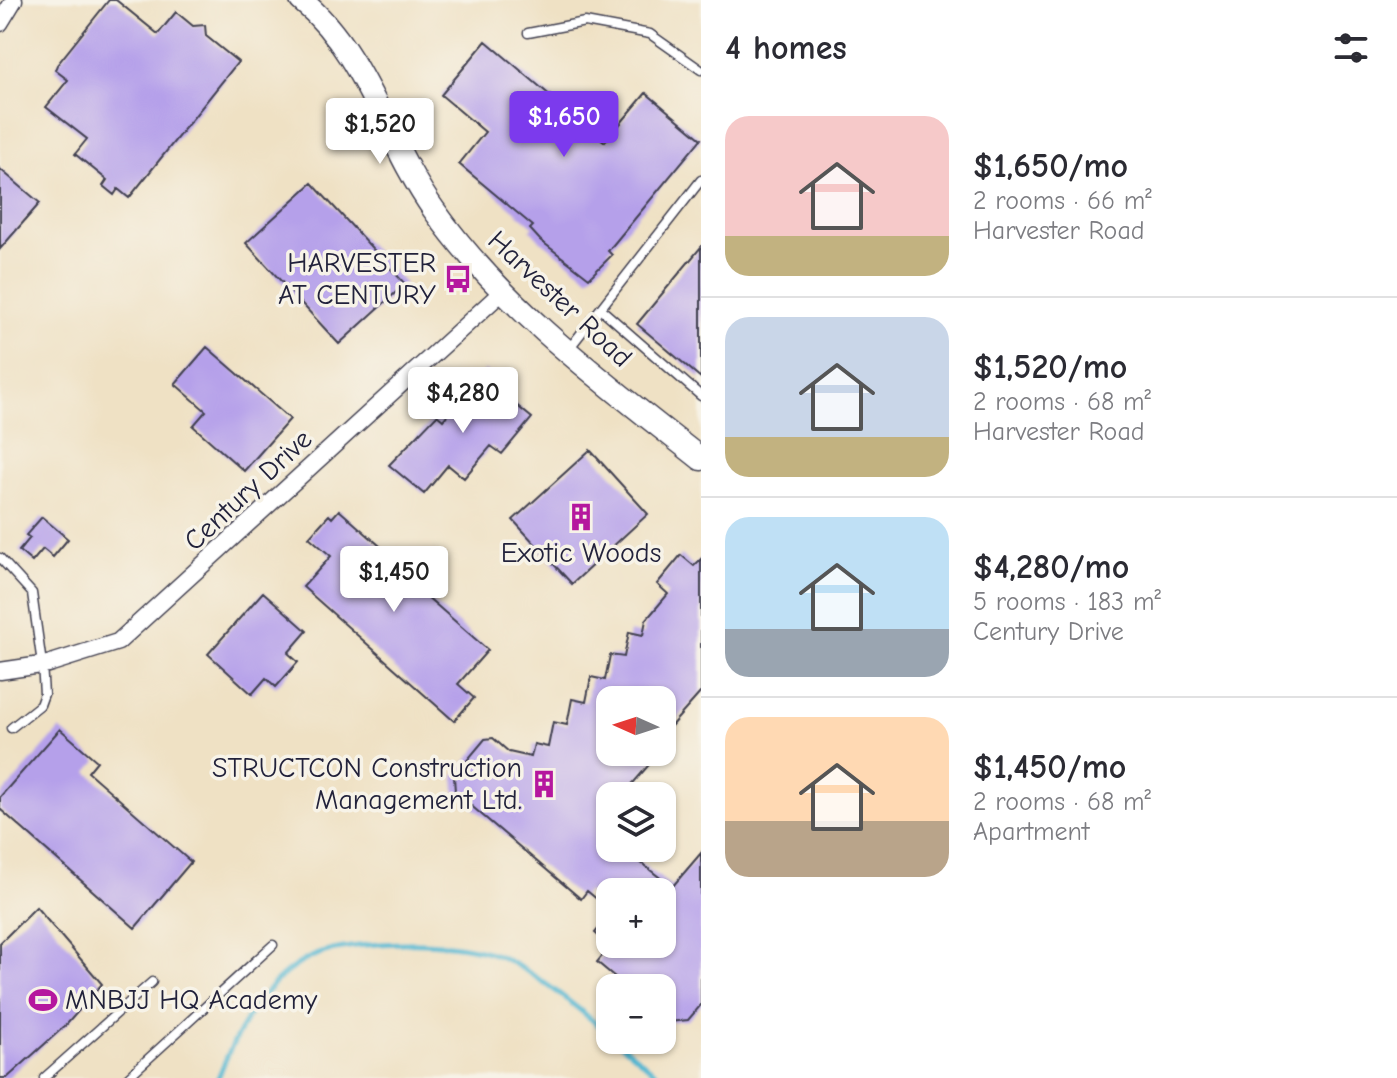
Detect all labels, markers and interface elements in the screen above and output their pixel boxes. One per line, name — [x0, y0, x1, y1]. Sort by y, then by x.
icon: filters — [1329, 26, 1373, 70]
text: 4 homes — [725, 28, 847, 68]
pin: $1,650 — [499, 91, 629, 159]
pin: $1,520 — [315, 98, 445, 166]
text: $1,650 — [527, 102, 601, 132]
text: $1,520 — [344, 109, 416, 139]
text: $1,650/mo — [973, 146, 1128, 186]
icon: home — [789, 148, 885, 244]
text: 2 rooms · 66 m² — [973, 186, 1152, 216]
text: Harvester Road — [973, 216, 1145, 246]
street label: Harvester Road — [482, 224, 638, 374]
place label: HARVESTER AT CENTURY — [278, 247, 436, 311]
bus stop icon: HARVESTER AT CENTURY — [443, 264, 473, 294]
text: $1,520/mo — [973, 347, 1127, 387]
icon: home — [789, 349, 885, 445]
pin: $4,280 — [398, 367, 528, 435]
text: $4,280 — [426, 378, 500, 408]
text: 2 rooms · 68 m² — [973, 387, 1151, 417]
text: Harvester Road — [973, 417, 1145, 447]
street label: Century Drive — [178, 423, 318, 557]
building icon: Exotic Woods — [566, 502, 596, 532]
place label: Exotic Woods — [501, 537, 661, 569]
pin: $1,450 — [329, 546, 459, 614]
text: $4,280/mo — [973, 547, 1129, 587]
icon: home — [789, 549, 885, 645]
text: $1,450 — [358, 557, 430, 587]
text: 5 rooms · 183 m² — [973, 587, 1161, 617]
text: Century Drive — [973, 617, 1124, 647]
north arrow — [596, 686, 676, 766]
map controls — [596, 686, 676, 1054]
text: $1,450/mo — [973, 747, 1126, 787]
icon: home — [789, 749, 885, 845]
place label: STRUCTCON Construction Management Ltd. — [212, 752, 522, 816]
building icon: STRUCTCON Construction Management Ltd. — [529, 769, 559, 799]
button: layers — [596, 782, 676, 862]
text: 2 rooms · 68 m² — [973, 787, 1151, 817]
text: Apartment — [973, 817, 1089, 847]
button: + — [596, 878, 676, 958]
button: − — [596, 974, 676, 1054]
place label: MNBJJ HQ Academy — [65, 984, 318, 1016]
sports icon: MNBJJ HQ Academy — [28, 985, 58, 1015]

